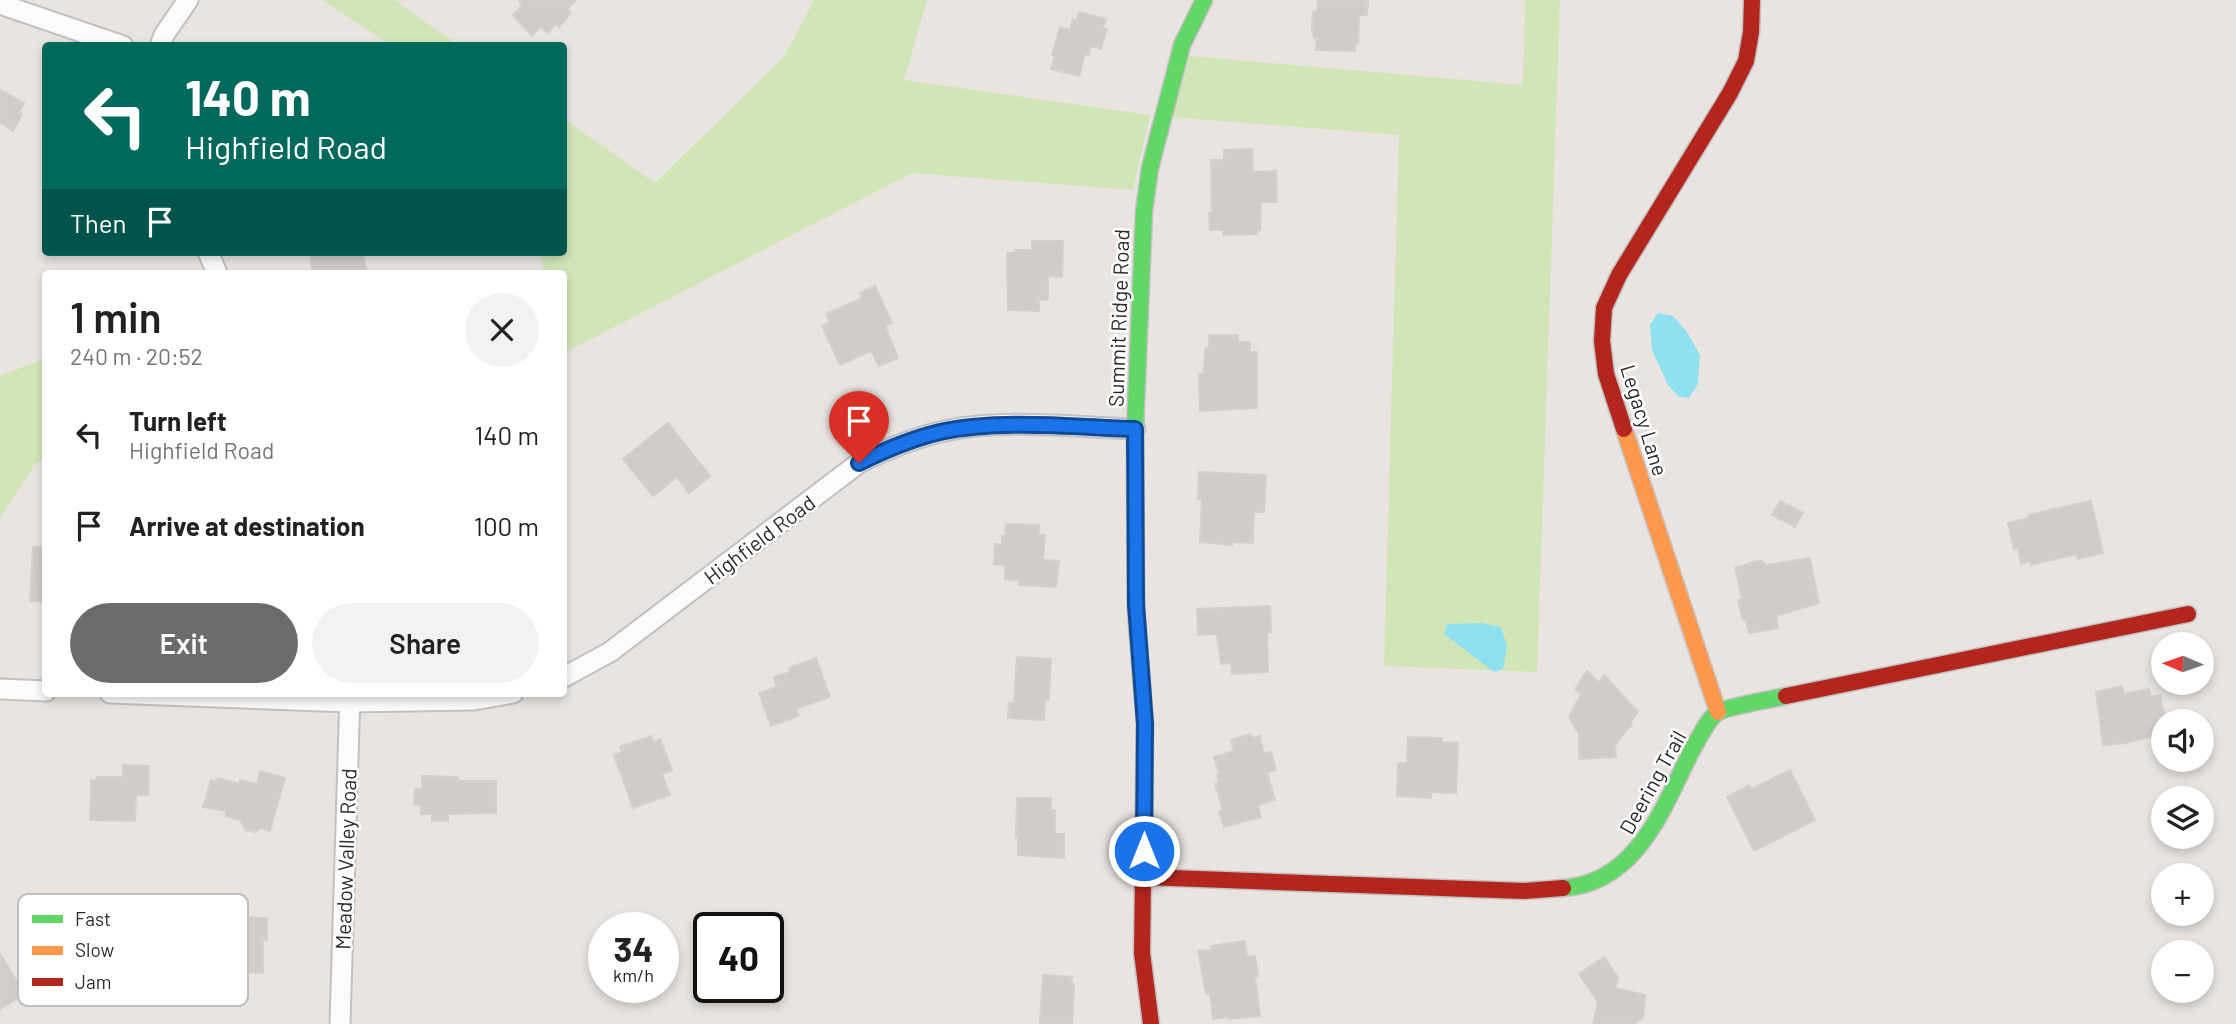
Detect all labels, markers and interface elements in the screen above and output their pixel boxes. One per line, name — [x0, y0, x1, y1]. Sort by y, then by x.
text: 140 m — [185, 67, 311, 126]
icon: left — [70, 70, 161, 161]
text: Highfield Road — [185, 127, 387, 165]
icon: arrive — [141, 203, 179, 241]
text: Then — [70, 207, 127, 238]
street label: Summit Ridge Road — [1102, 229, 1134, 407]
text: 1 min — [70, 291, 162, 341]
button: close — [465, 293, 539, 367]
text: 240 m · 20:52 — [70, 342, 203, 370]
street label: Legacy Lane — [1616, 361, 1674, 479]
pin — [829, 391, 889, 463]
icon: arrive — [840, 402, 878, 440]
text: Turn left — [129, 405, 227, 436]
icon: left — [70, 416, 108, 454]
text: 140 m — [474, 419, 539, 450]
text: Highfield Road — [129, 436, 274, 464]
street label: Highfield Road — [699, 489, 819, 589]
icon: arrive — [70, 507, 108, 545]
text: Arrive at destination — [129, 510, 365, 541]
text: 100 m — [474, 510, 539, 541]
button: Exit — [70, 603, 298, 683]
button: Share — [312, 603, 539, 683]
north arrow — [2151, 632, 2214, 695]
map controls — [2151, 632, 2214, 1003]
button: sound — [2151, 709, 2214, 772]
street label: Deering Trail — [1613, 726, 1691, 838]
street label: Meadow Valley Road — [329, 768, 361, 950]
button: layers — [2151, 786, 2214, 849]
position arrow — [1107, 814, 1181, 888]
button: + — [2151, 863, 2214, 926]
legend — [18, 894, 248, 1006]
text: Fast — [75, 907, 111, 930]
speed limit sign: 40 — [693, 912, 784, 1003]
text: 34 — [613, 927, 654, 969]
text: Slow — [75, 938, 114, 961]
button: − — [2151, 940, 2214, 1003]
text: km/h — [613, 964, 654, 986]
text: Jam — [75, 970, 111, 993]

